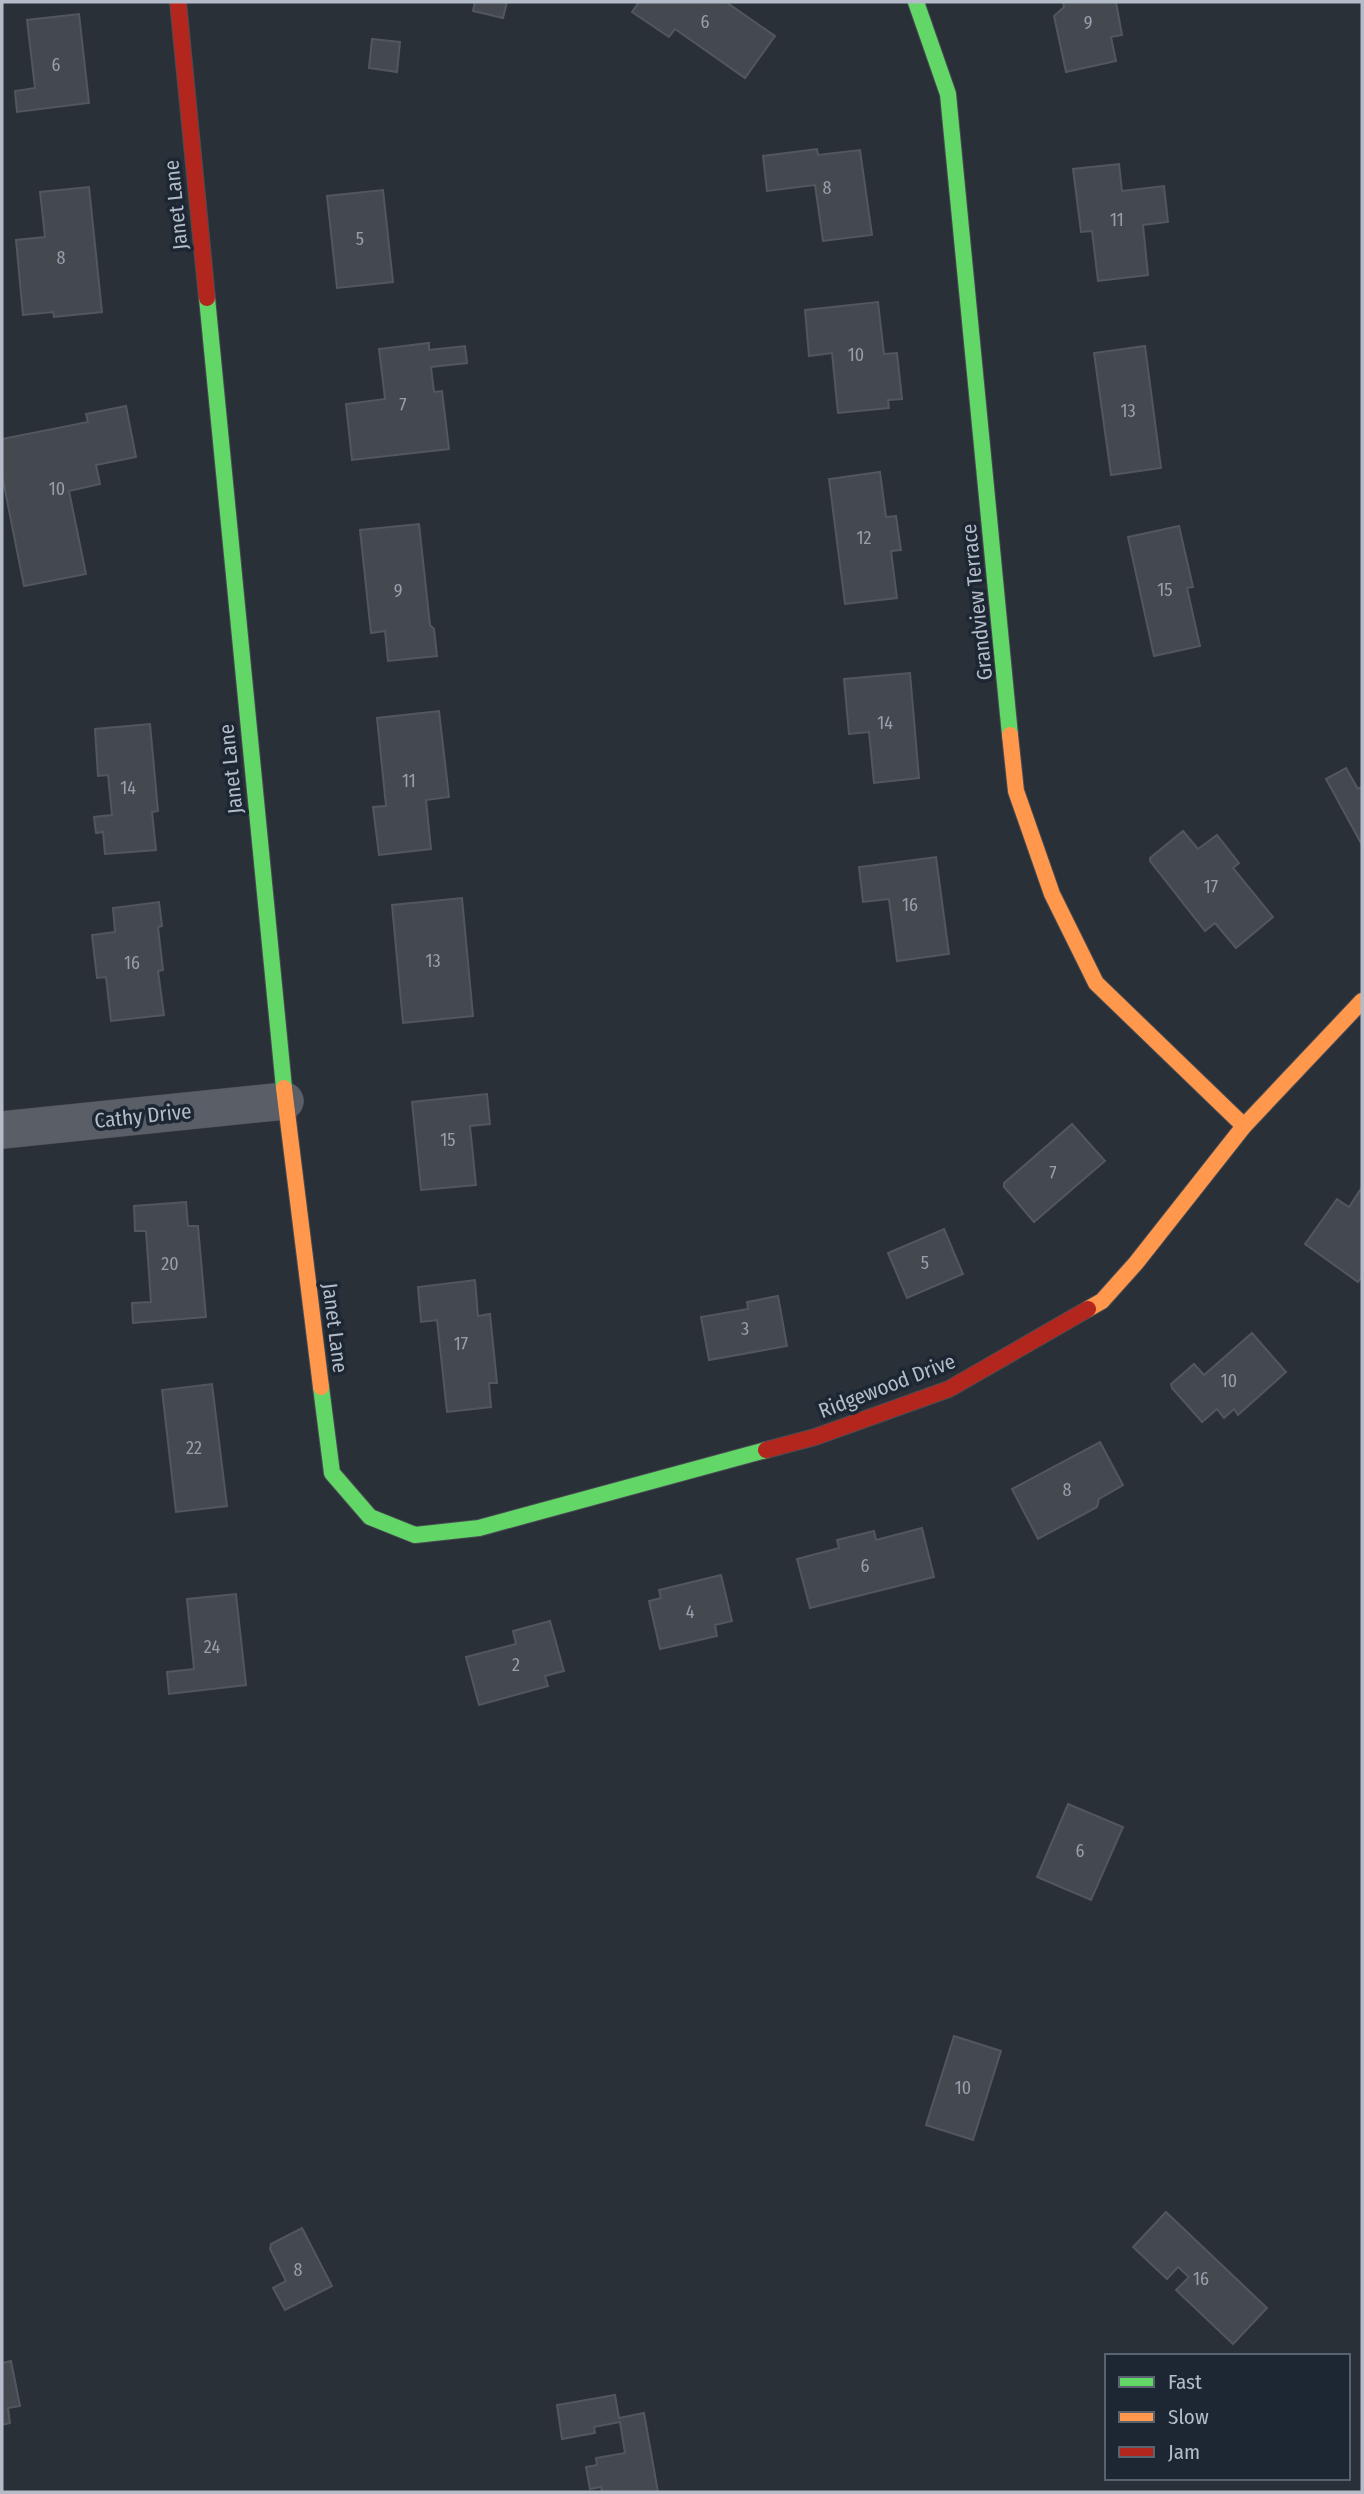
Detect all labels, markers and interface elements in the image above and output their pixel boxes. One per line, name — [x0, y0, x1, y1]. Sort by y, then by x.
house number: 6 — [701, 11, 710, 33]
house number: 9 — [1084, 12, 1092, 34]
house number: 6 — [52, 54, 61, 76]
street label: Janet Lane — [158, 159, 194, 251]
house number: 8 — [823, 177, 832, 199]
house number: 11 — [1110, 209, 1124, 231]
house number: 5 — [356, 228, 364, 250]
house number: 8 — [57, 247, 66, 269]
house number: 10 — [848, 344, 864, 366]
house number: 7 — [399, 394, 407, 416]
house number: 13 — [1120, 400, 1136, 422]
house number: 10 — [49, 478, 65, 500]
street label: Grandview Terrace — [956, 522, 998, 682]
house number: 12 — [857, 527, 872, 549]
house number: 15 — [1157, 579, 1173, 601]
house number: 9 — [394, 580, 402, 602]
house number: 14 — [877, 712, 893, 734]
street label: Janet Lane — [213, 723, 249, 815]
house number: 11 — [402, 770, 416, 792]
house number: 14 — [120, 777, 136, 799]
house number: 17 — [1204, 876, 1218, 898]
house number: 16 — [902, 894, 918, 916]
house number: 13 — [425, 950, 441, 972]
house number: 16 — [124, 952, 140, 974]
street label: Cathy Drive — [93, 1098, 193, 1134]
house number: 15 — [440, 1129, 456, 1151]
house number: 7 — [1049, 1162, 1057, 1184]
house number: 5 — [921, 1252, 929, 1274]
house number: 20 — [161, 1253, 179, 1275]
street label: Janet Lane — [317, 1282, 353, 1374]
house number: 3 — [741, 1318, 749, 1340]
house number: 17 — [454, 1333, 468, 1355]
street label: Ridgewood Drive — [815, 1348, 959, 1424]
house number: 10 — [1221, 1370, 1237, 1392]
house number: 22 — [186, 1437, 202, 1459]
house number: 8 — [1063, 1479, 1072, 1501]
house number: 6 — [861, 1555, 870, 1577]
house number: 4 — [686, 1601, 695, 1623]
house number: 24 — [204, 1636, 220, 1658]
house number: 2 — [512, 1654, 520, 1676]
house number: 6 — [1076, 1840, 1085, 1862]
house number: 10 — [955, 2077, 971, 2099]
house number: 8 — [294, 2259, 303, 2281]
house number: 16 — [1193, 2268, 1209, 2290]
legend — [1105, 2354, 1350, 2480]
text: Fast — [1168, 2369, 1202, 2395]
text: Slow — [1168, 2404, 1209, 2430]
text: Jam — [1168, 2439, 1200, 2465]

